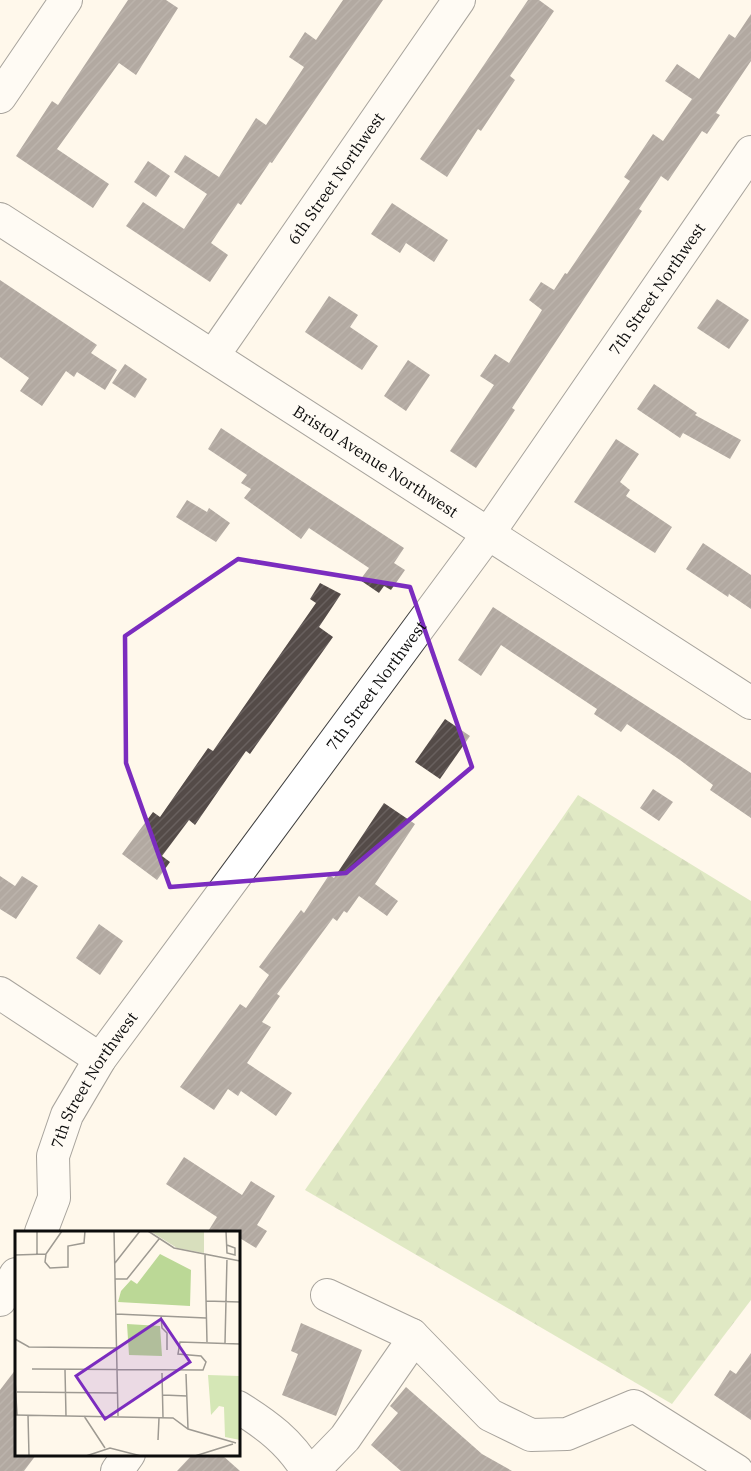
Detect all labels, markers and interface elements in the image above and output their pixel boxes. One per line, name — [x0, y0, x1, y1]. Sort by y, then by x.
street label: 6th Street Northwest — [283, 108, 389, 248]
street label: 7th Street Northwest — [604, 219, 709, 359]
street label: Bristol Avenue Northwest — [290, 401, 462, 522]
street label: 7th Street Northwest — [322, 617, 431, 754]
street label: 7th Street Northwest — [46, 1008, 142, 1151]
inset map — [15, 1231, 240, 1456]

